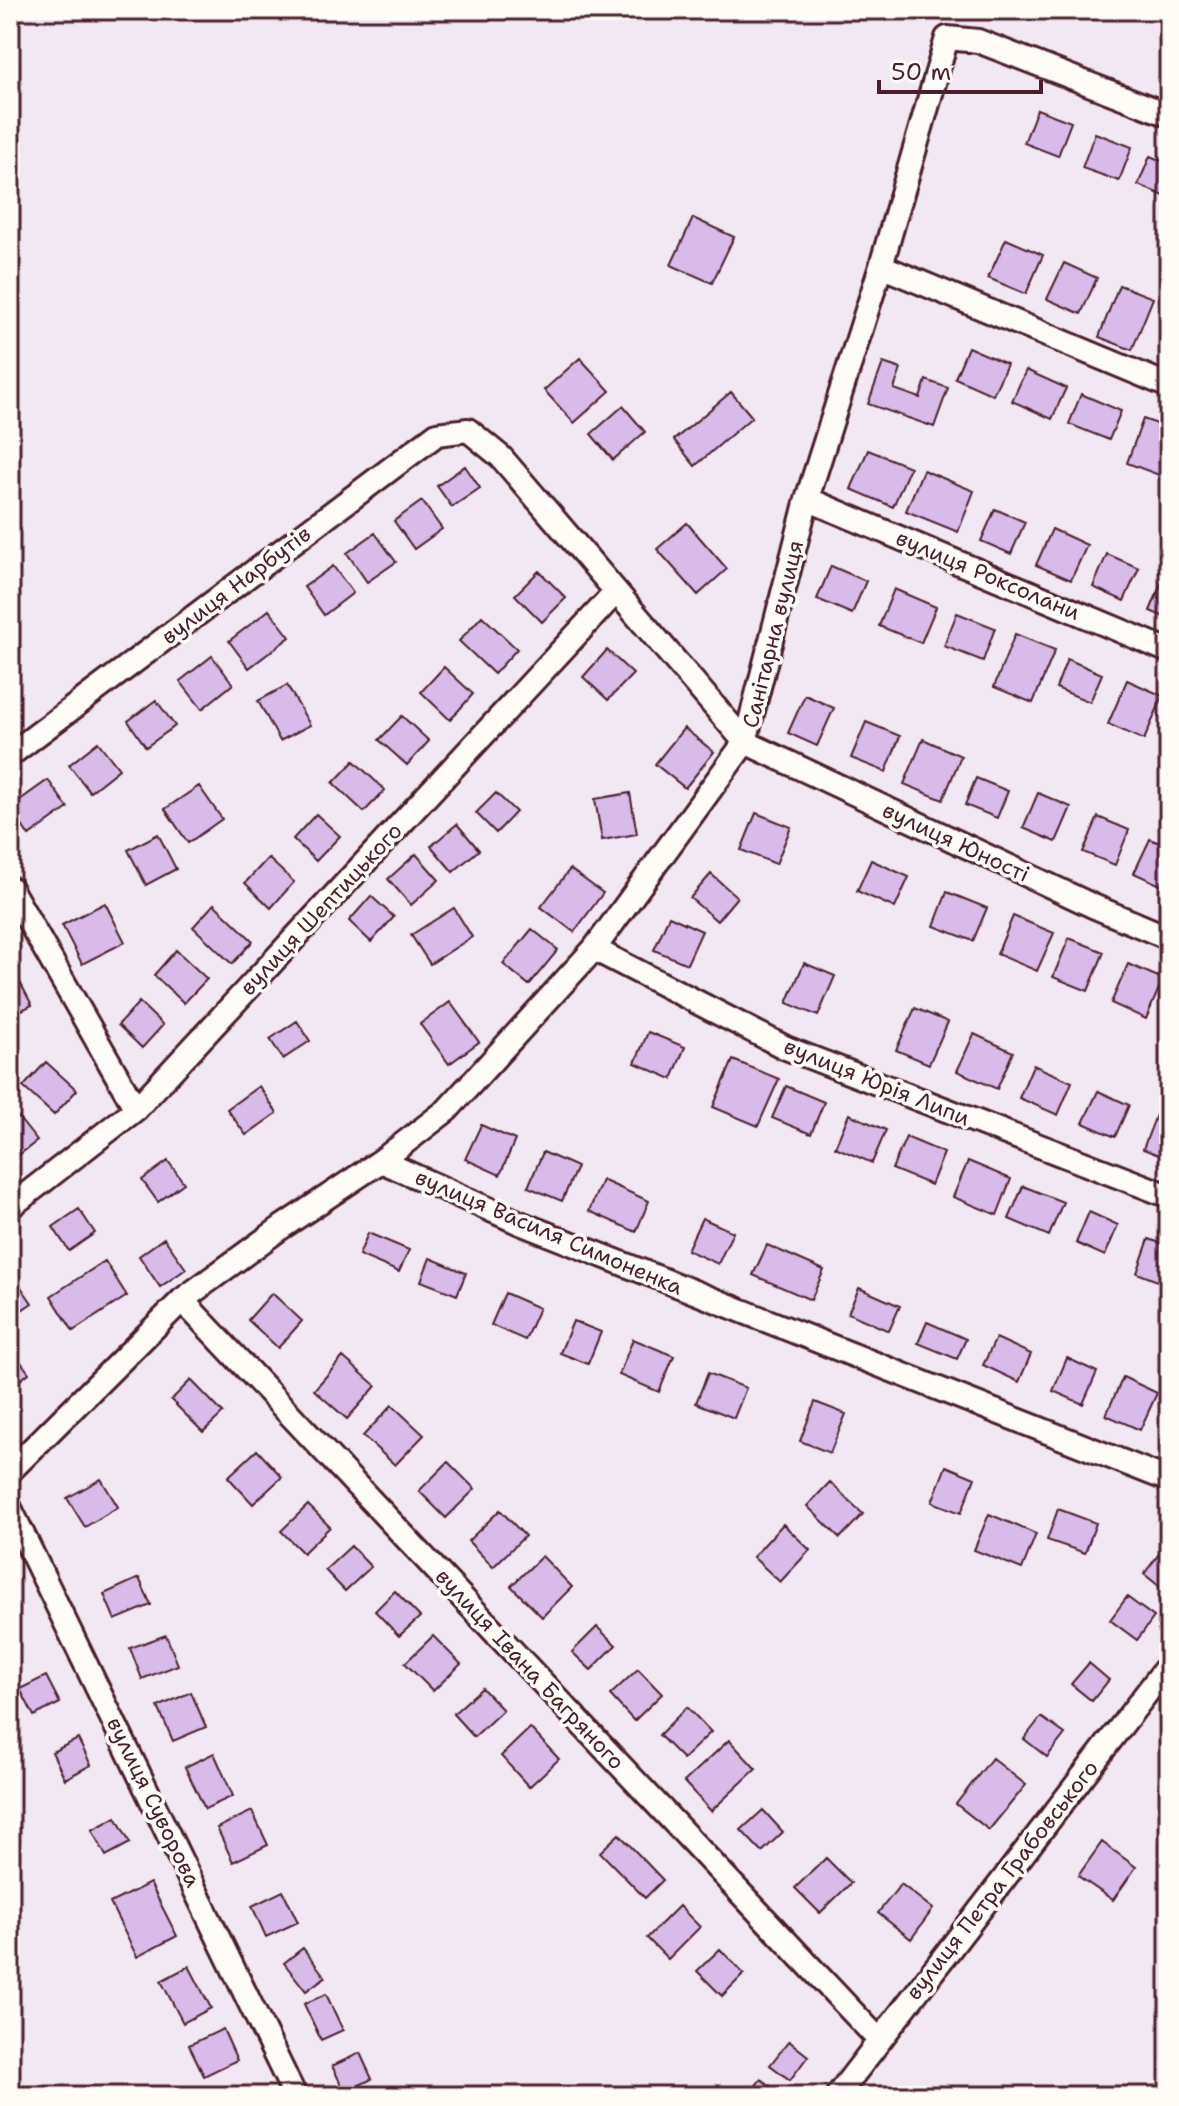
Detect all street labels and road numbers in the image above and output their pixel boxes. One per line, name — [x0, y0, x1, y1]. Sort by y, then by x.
street label: вулиця Нарбутів — [155, 519, 317, 651]
street label: вулиця Роксолани — [891, 523, 1085, 627]
street label: Санітарна вулиця — [736, 537, 810, 731]
street label: вулиця Юності — [878, 795, 1034, 889]
street label: вулиця Шептицького — [233, 817, 409, 1001]
street label: вулиця Юрія Липи — [780, 1031, 974, 1133]
street label: вулиця Василя Симоненка — [411, 1162, 688, 1302]
street label: вулиця Івана Багряного — [429, 1562, 631, 1776]
street label: вулиця Суворова — [100, 1712, 208, 1892]
street label: вулиця Петра Грабовського — [899, 1754, 1105, 2006]

